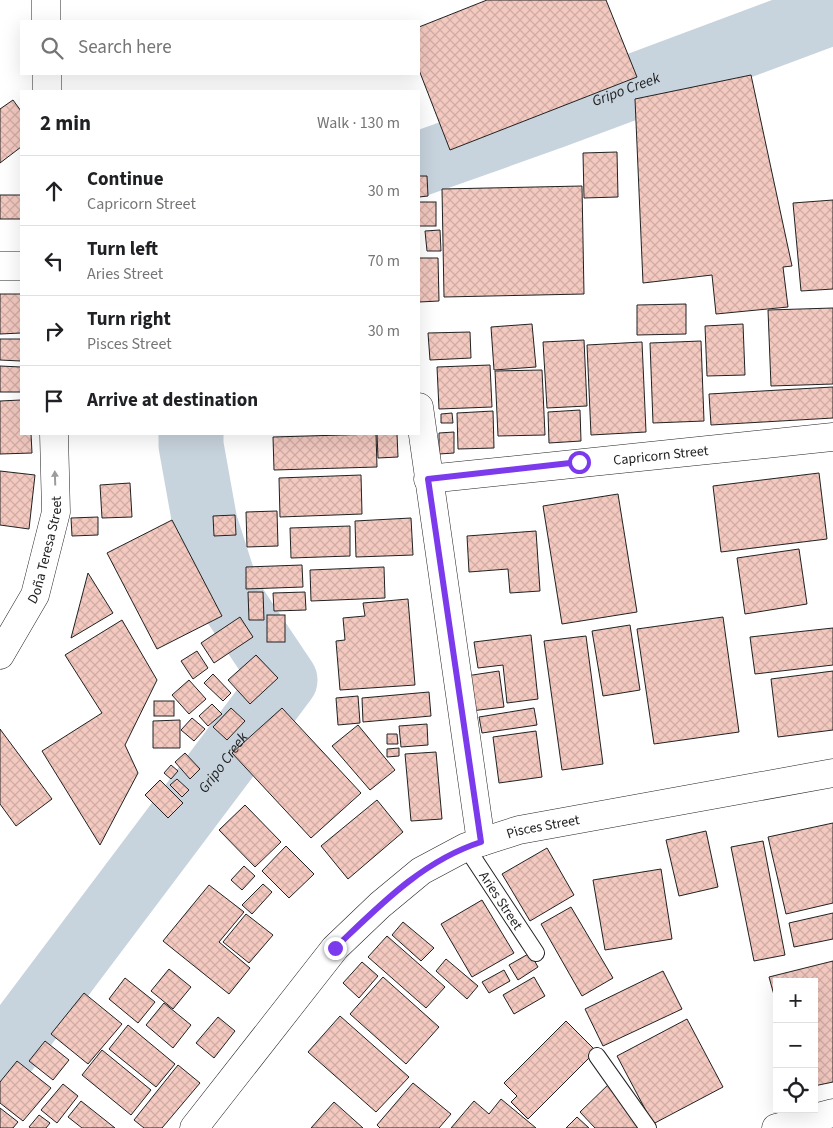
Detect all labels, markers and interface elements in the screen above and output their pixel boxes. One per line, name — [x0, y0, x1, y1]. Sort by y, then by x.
search box — [20, 20, 420, 75]
icon: search — [38, 34, 66, 62]
text: Search here — [78, 34, 172, 61]
water label: Gripo Creek — [589, 67, 664, 112]
text: 2 min — [40, 108, 91, 138]
text: Walk · 130 m — [317, 112, 400, 134]
text: Continue — [87, 166, 164, 193]
icon: ahead — [40, 177, 68, 205]
text: 30 m — [368, 180, 400, 202]
text: Capricorn Street — [87, 193, 196, 215]
text: Turn left — [87, 236, 158, 263]
icon: left — [40, 247, 68, 275]
text: 70 m — [368, 250, 400, 272]
text: Aries Street — [87, 263, 163, 285]
text: Turn right — [87, 306, 171, 333]
icon: right — [40, 317, 68, 345]
text: 30 m — [368, 320, 400, 342]
text: Pisces Street — [87, 333, 172, 355]
icon: arrive — [40, 387, 68, 415]
text: Arrive at destination — [87, 387, 258, 414]
street label: Capricorn Street — [612, 441, 710, 471]
route start — [568, 451, 591, 474]
one-way arrow — [51, 470, 59, 486]
street label: Doña Teresa Street — [23, 496, 67, 608]
water label: Gripo Creek — [194, 727, 254, 798]
street label: Pisces Street — [504, 810, 581, 844]
street label: Aries Street — [474, 868, 527, 935]
route end — [324, 937, 347, 960]
map controls — [773, 978, 818, 1113]
button: + — [773, 978, 818, 1023]
button: − — [773, 1023, 818, 1068]
button: locate — [773, 1068, 818, 1113]

